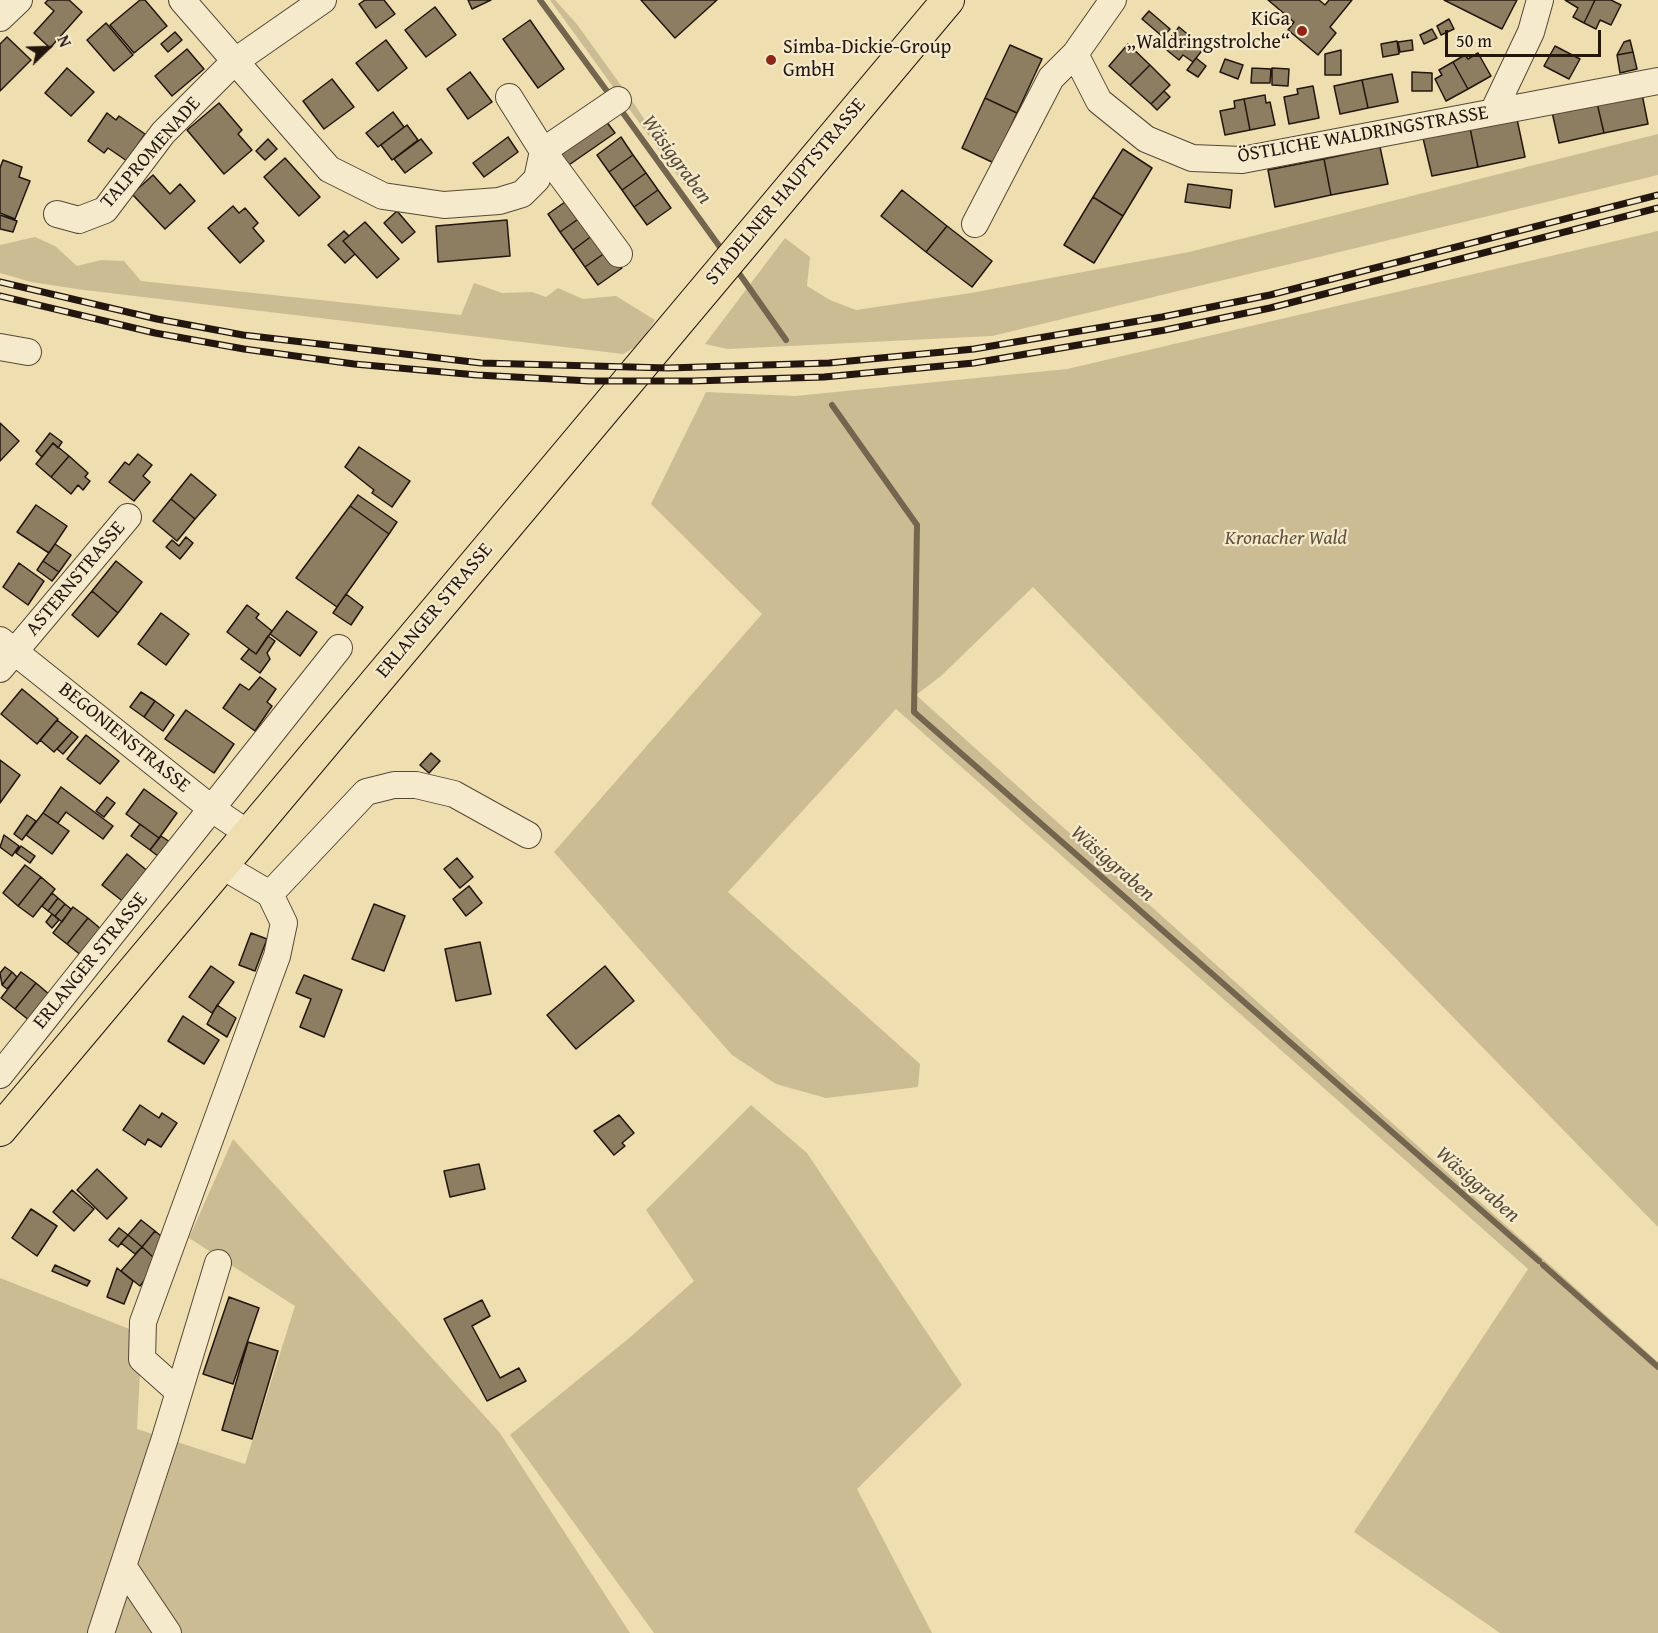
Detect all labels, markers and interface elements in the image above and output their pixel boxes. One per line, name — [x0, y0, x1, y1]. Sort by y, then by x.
place label: KiGa „Waldringstrolche“ — [1127, 8, 1290, 55]
north arrow — [18, 18, 78, 78]
scale bar — [1448, 18, 1604, 56]
marker: KiGa „Waldringstrolche“ — [1295, 24, 1309, 38]
text: 50 m — [1456, 27, 1492, 54]
text: N — [51, 31, 78, 51]
place label: Simba-Dickie-Group GmbH — [783, 36, 951, 83]
marker: Simba-Dickie-Group GmbH — [764, 53, 778, 67]
street label: TALPROMENADE — [96, 92, 206, 214]
street label: STADELNER HAUPTSTRASSE — [701, 93, 871, 291]
street label: ÖSTLICHE WALDRINGSTRASSE — [1236, 101, 1490, 169]
water label: Wäsiggraben — [635, 111, 717, 209]
street label: ASTERNSTRASSE — [21, 517, 131, 641]
park label: Kronacher Wald — [1225, 527, 1347, 551]
street label: ERLANGER STRASSE — [372, 539, 498, 683]
street label: BEGONIENSTRASSE — [53, 678, 195, 798]
water label: Wäsiggraben — [1065, 820, 1159, 908]
street label: ERLANGER STRASSE — [29, 888, 153, 1034]
water label: Wäsiggraben — [1430, 1141, 1524, 1229]

